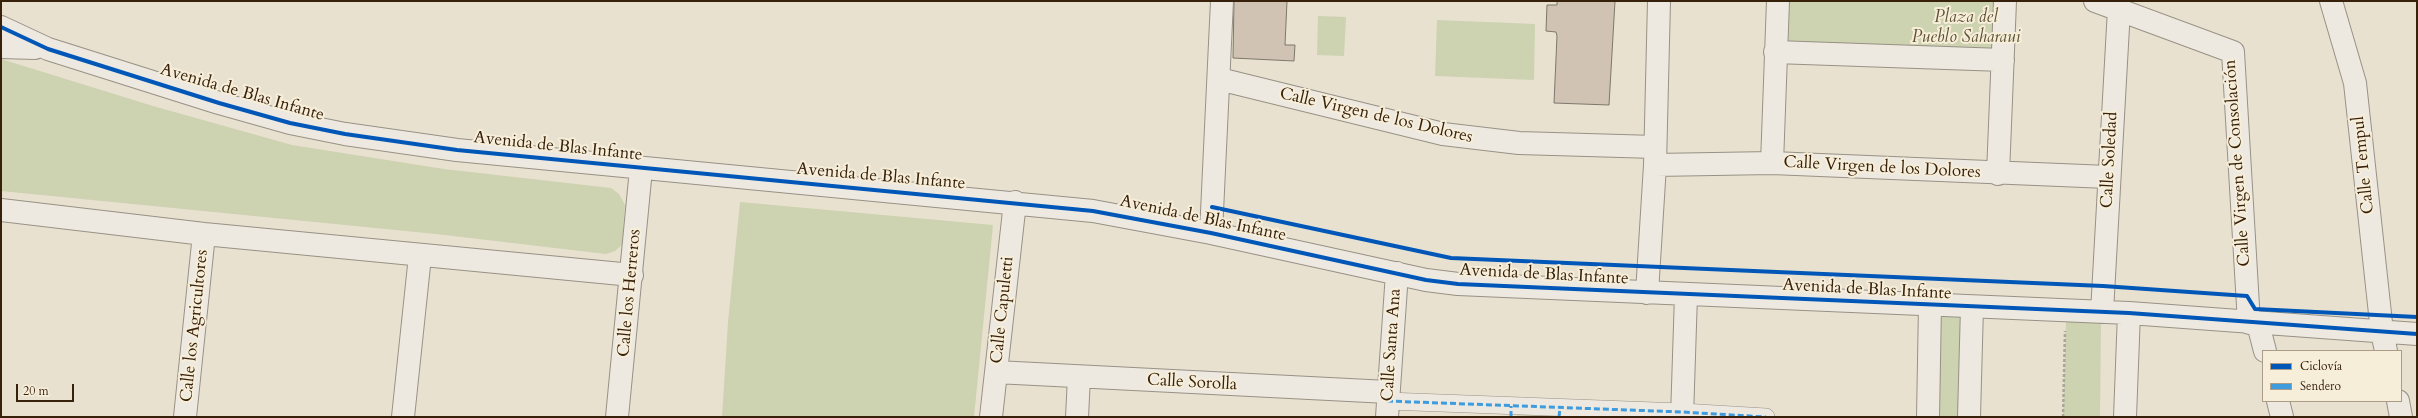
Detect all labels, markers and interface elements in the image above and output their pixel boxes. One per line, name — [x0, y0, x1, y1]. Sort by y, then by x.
park label: Plaza del Pueblo Saharaui — [1912, 8, 2020, 48]
street label: Calle Virgen de Consolación — [2221, 59, 2255, 267]
street label: Avenida de Blas Infante — [158, 60, 326, 126]
street label: Calle Virgen de los Dolores — [1278, 84, 1474, 148]
street label: Calle Soledad — [2097, 111, 2123, 209]
street label: Calle Tempul — [2349, 115, 2379, 215]
street label: Avenida de Blas Infante — [473, 128, 643, 166]
street label: Calle Virgen de los Dolores — [1783, 153, 1981, 183]
street label: Avenida de Blas Infante — [796, 159, 966, 195]
street label: Avenida de Blas Infante — [1118, 191, 1288, 247]
street label: Calle los Herreros — [614, 228, 646, 358]
street label: Calle los Agricultores — [177, 249, 213, 403]
street label: Calle Capuletti — [987, 255, 1019, 365]
street label: Avenida de Blas Infante — [1459, 260, 1629, 290]
street label: Avenida de Blas Infante — [1782, 275, 1952, 305]
street label: Calle Santa Ana — [1378, 288, 1406, 402]
legend — [2262, 350, 2402, 402]
text: Ciclovía — [2300, 358, 2342, 374]
street label: Calle Sorolla — [1146, 370, 1238, 396]
scale bar — [18, 376, 76, 402]
text: Sendero — [2300, 378, 2341, 394]
text: 20 m — [23, 383, 49, 399]

